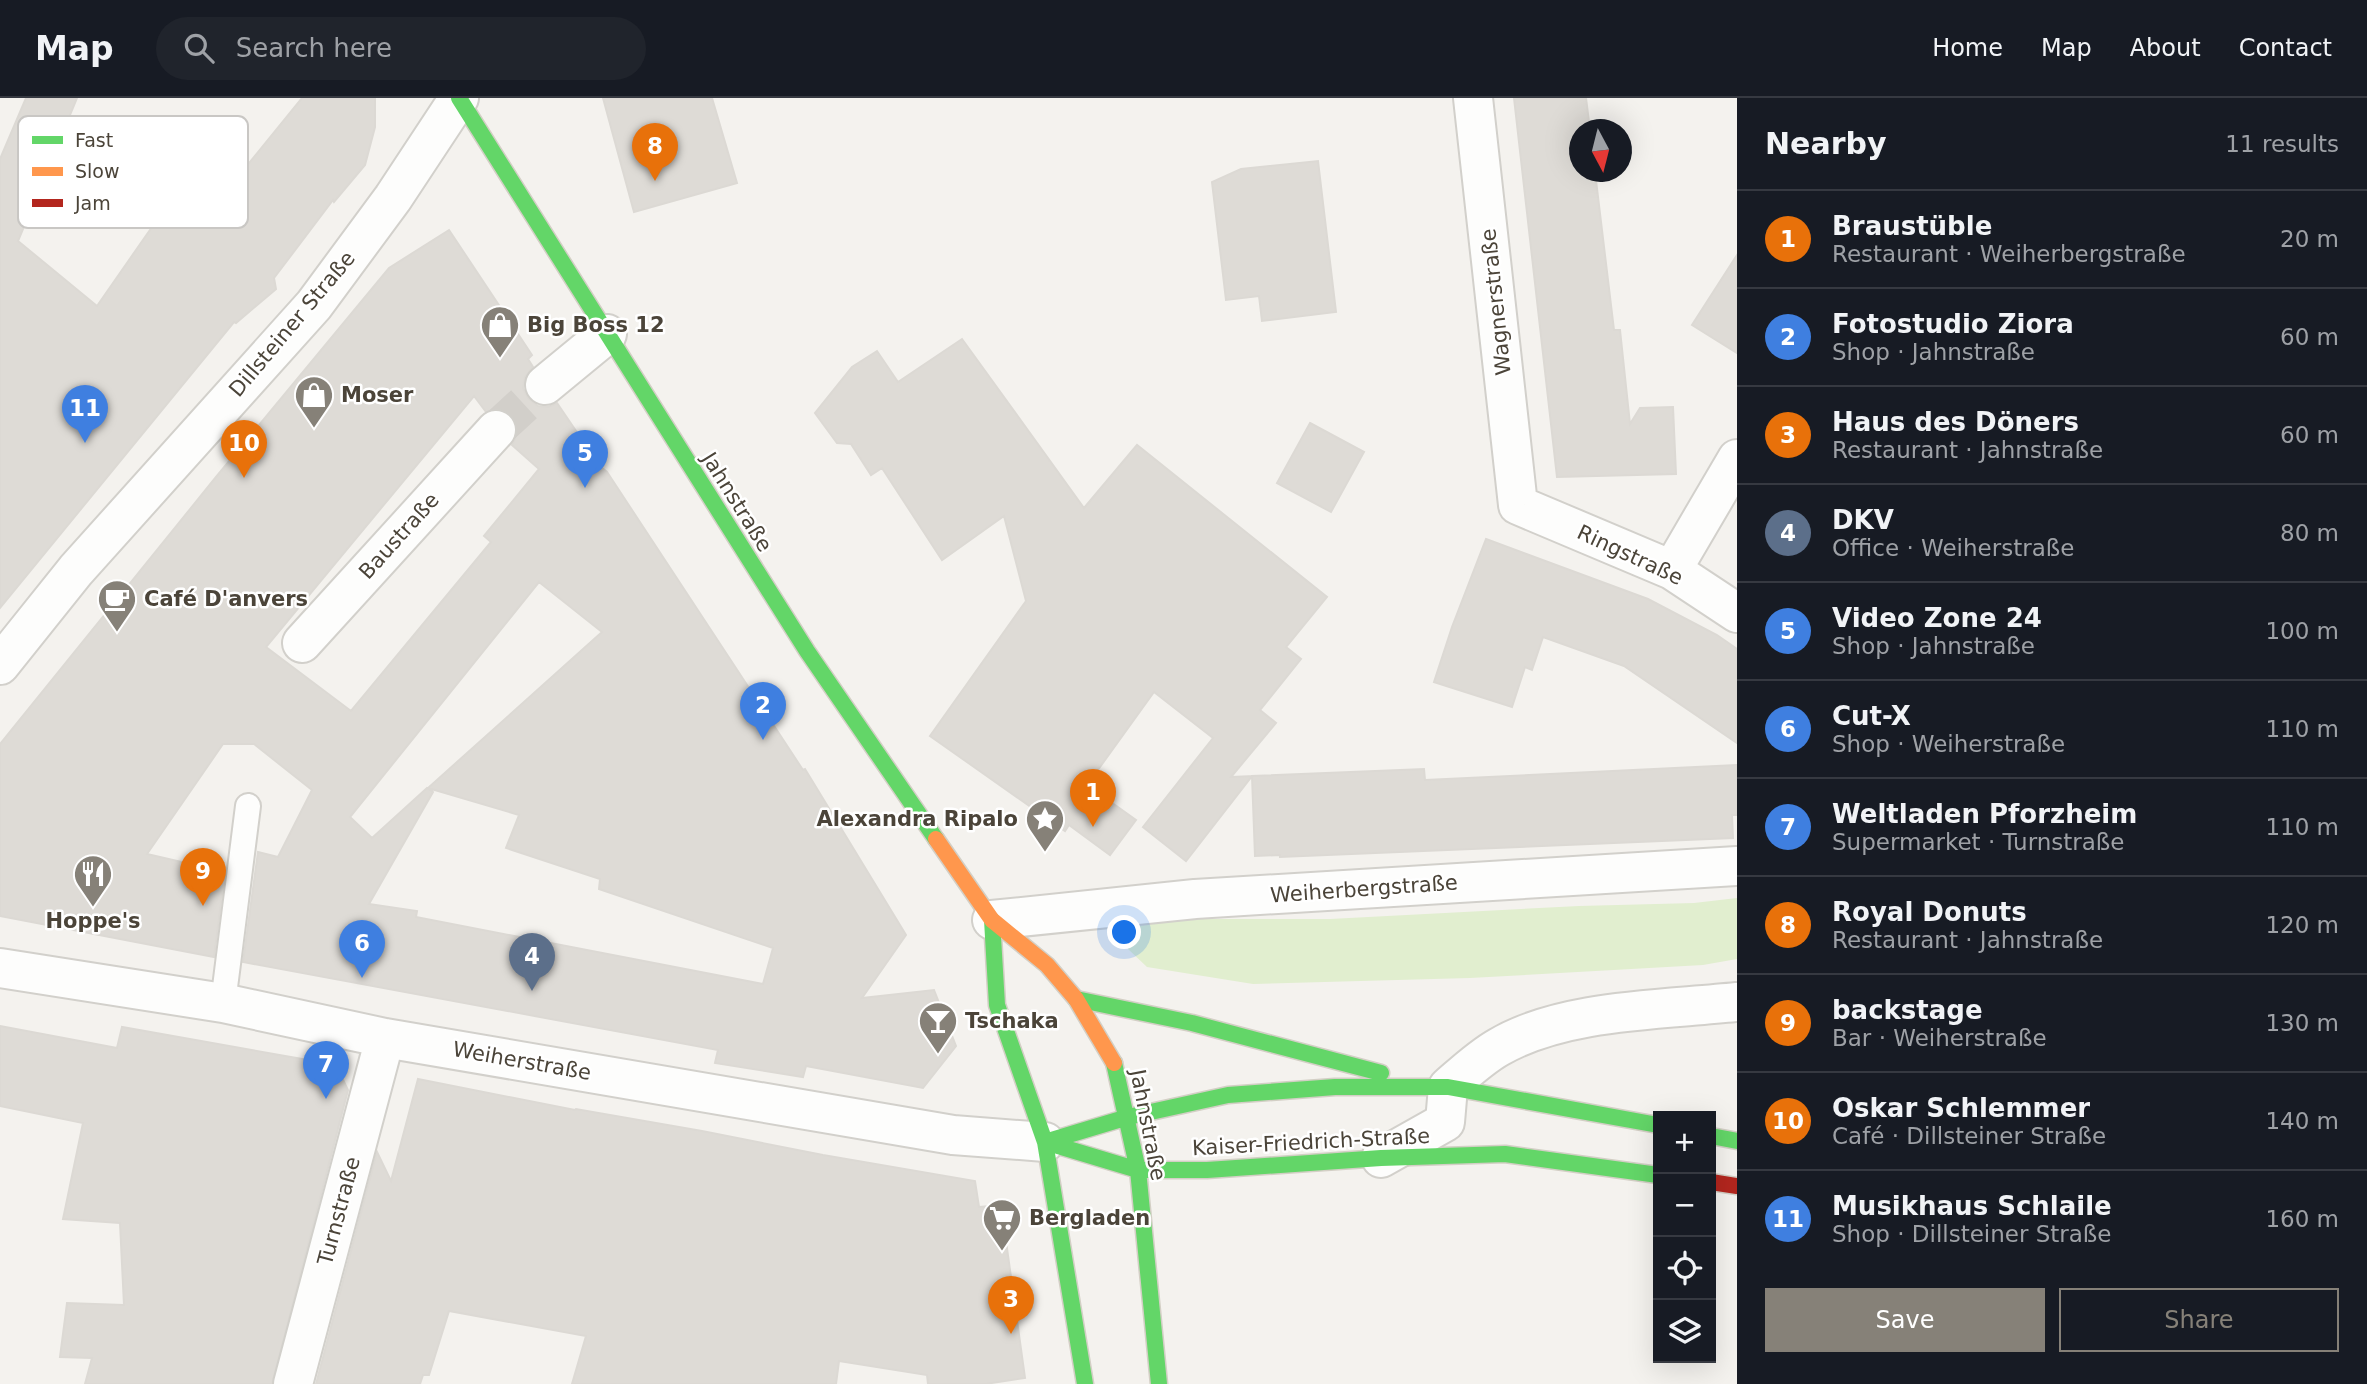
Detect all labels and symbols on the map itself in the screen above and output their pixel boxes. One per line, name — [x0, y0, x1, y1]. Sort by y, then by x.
legend — [18, 116, 248, 228]
north arrow — [1569, 119, 1632, 182]
pin: 8 — [632, 123, 678, 181]
text: Fast — [75, 129, 113, 151]
text: Slow — [75, 160, 120, 182]
text: Jam — [74, 192, 111, 214]
street label: Wagnerstraße — [1476, 227, 1516, 377]
street label: Dillsteiner Straße — [224, 246, 360, 402]
shop icon: Big Boss 12 — [479, 304, 521, 359]
place label: Big Boss 12 — [527, 313, 665, 337]
shop icon: Moser — [293, 374, 335, 429]
place label: Moser — [341, 383, 414, 407]
pin: 11 — [62, 385, 108, 443]
pin: 10 — [221, 420, 267, 478]
pin: 5 — [562, 430, 608, 488]
street label: Jahnstraße — [696, 446, 777, 556]
street label: Baustraße — [354, 488, 444, 584]
street label: Ringstraße — [1573, 520, 1687, 590]
cafe icon: Café D'anvers — [96, 578, 138, 633]
place label: Café D'anvers — [144, 587, 308, 611]
pin: 2 — [740, 682, 786, 740]
pin: 1 — [1070, 769, 1116, 827]
place icon: Alexandra Ripalo — [1024, 798, 1066, 853]
place label: Alexandra Ripalo — [817, 807, 1018, 831]
pin: 9 — [180, 848, 226, 906]
restaurant icon: Hoppe's — [72, 853, 114, 908]
street label: Weiherbergstraße — [1269, 870, 1459, 908]
place label: Hoppe's — [45, 909, 141, 933]
your location — [1107, 915, 1141, 949]
pin: 6 — [339, 920, 385, 978]
pin: 4 — [509, 933, 555, 991]
bar icon: Tschaka — [917, 1000, 959, 1055]
place label: Tschaka — [965, 1009, 1059, 1033]
street label: Weiherstraße — [451, 1037, 593, 1085]
pin: 7 — [303, 1041, 349, 1099]
street label: Jahnstraße — [1125, 1066, 1171, 1183]
street label: Kaiser-Friedrich-Straße — [1191, 1124, 1431, 1160]
street label: Turnstraße — [313, 1154, 365, 1269]
supermarket icon: Bergladen — [981, 1197, 1023, 1252]
place label: Bergladen — [1029, 1206, 1150, 1230]
pin: 3 — [988, 1276, 1034, 1334]

